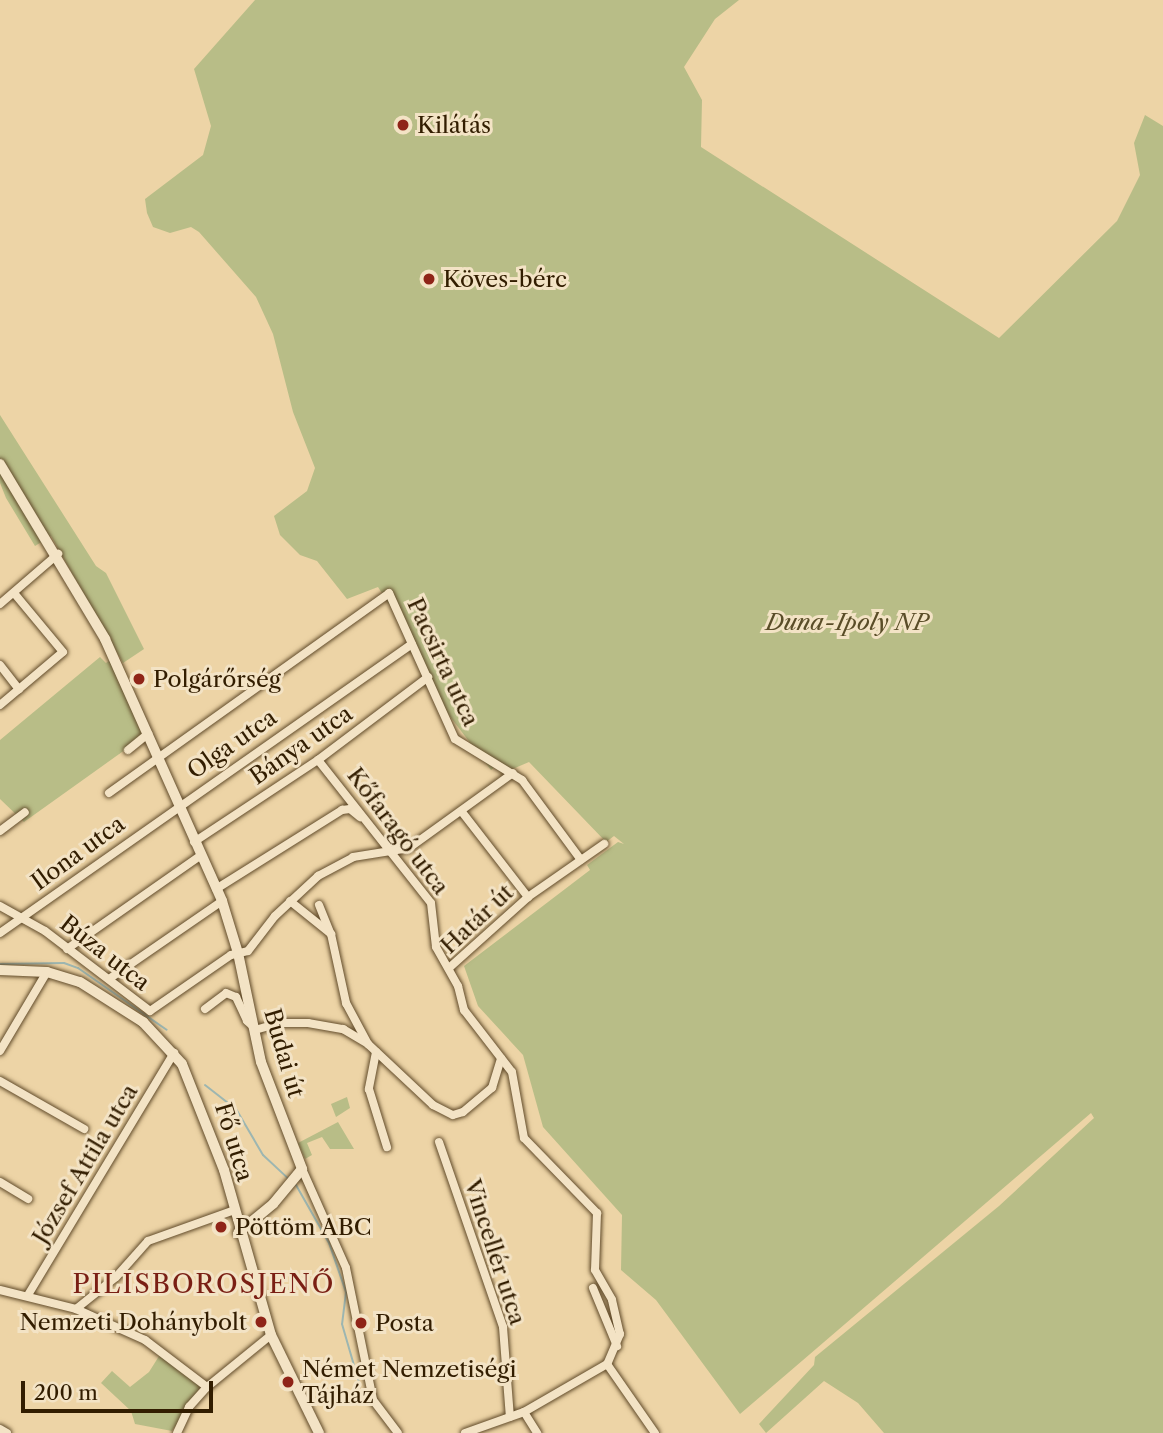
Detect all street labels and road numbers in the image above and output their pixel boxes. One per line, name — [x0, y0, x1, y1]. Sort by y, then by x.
street label: Pacsirta utca — [401, 593, 485, 731]
street label: Bánya utca — [244, 700, 358, 790]
street label: Olga utca — [182, 703, 282, 785]
street label: Kőfaragó utca — [341, 762, 455, 900]
street label: Ilona utca — [26, 810, 130, 896]
street label: Határ út — [435, 878, 519, 960]
street label: Búza utca — [55, 909, 155, 997]
street label: Budai út — [258, 1005, 310, 1101]
street label: József Attila utca — [26, 1079, 144, 1249]
street label: Fő utca — [209, 1099, 259, 1185]
street label: Vincellér utca — [458, 1176, 532, 1328]

